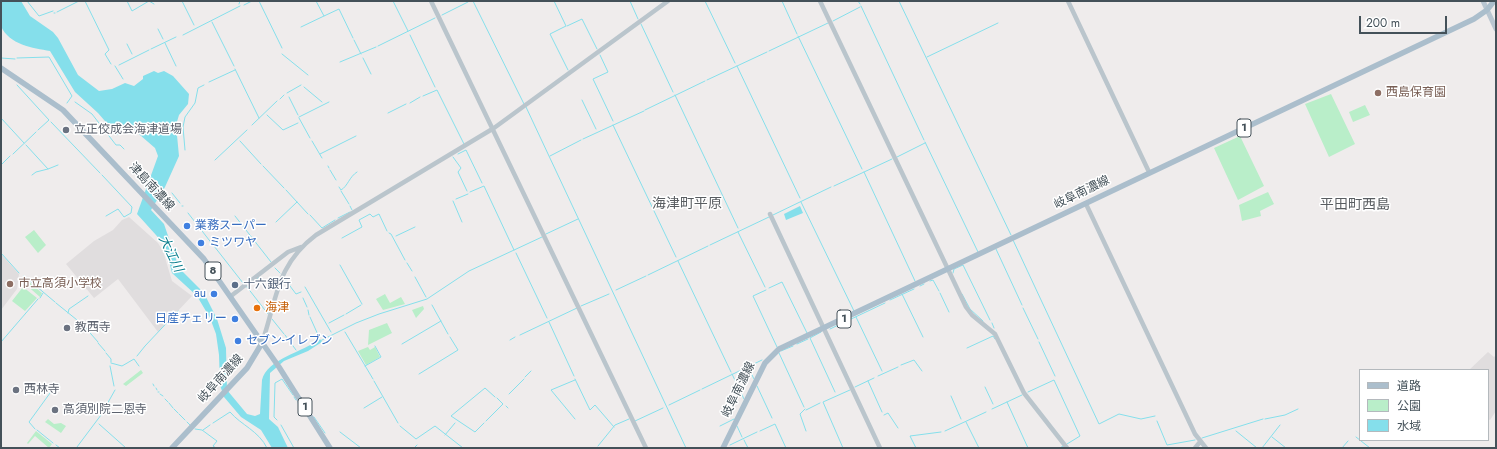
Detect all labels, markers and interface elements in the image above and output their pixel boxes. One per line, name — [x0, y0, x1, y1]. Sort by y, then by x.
scale bar — [1361, 8, 1449, 34]
text: 200 m — [1366, 14, 1400, 32]
place label: 西島保育園 — [1386, 86, 1446, 100]
marker: 西島保育園 — [1373, 88, 1383, 98]
road number: 1 — [1237, 119, 1251, 137]
place label: 立正佼成会海津道場 — [74, 123, 182, 137]
marker: 立正佼成会海津道場 — [61, 125, 71, 135]
street label: 津島南濃線 — [125, 160, 177, 214]
street label: 岐阜南濃線 — [1052, 173, 1112, 213]
district label: 海津町平原 — [652, 197, 722, 213]
district label: 平田町西島 — [1320, 198, 1390, 214]
place label: 業務スーパー — [195, 219, 267, 233]
marker: 業務スーパー — [182, 221, 192, 231]
water label: 大江川 — [154, 233, 186, 275]
place label: ミツワヤ — [209, 236, 257, 250]
marker: ミツワヤ — [196, 238, 206, 248]
road number: 8 — [205, 262, 221, 280]
place label: 市立高須小学校 — [18, 277, 102, 291]
place label: 十六銀行 — [243, 278, 291, 292]
marker: 市立高須小学校 — [5, 279, 15, 289]
marker: 十六銀行 — [230, 280, 240, 290]
place label: au — [194, 287, 206, 301]
marker: au — [209, 289, 219, 299]
place label: 海津 — [265, 301, 289, 315]
marker: 海津 — [252, 303, 262, 313]
road number: 1 — [837, 310, 851, 328]
place label: 日産チェリー — [155, 312, 227, 326]
marker: 日産チェリー — [230, 314, 240, 324]
place label: 教西寺 — [75, 321, 111, 335]
marker: 教西寺 — [62, 323, 72, 333]
place label: セブン-イレブン — [246, 334, 333, 348]
marker: セブン-イレブン — [233, 336, 243, 346]
street label: 岐阜南濃線 — [196, 352, 246, 406]
street label: 岐阜南濃線 — [719, 360, 759, 420]
legend — [1359, 369, 1489, 441]
text: 道路 — [1397, 377, 1421, 395]
place label: 西林寺 — [24, 383, 60, 397]
marker: 西林寺 — [11, 385, 21, 395]
text: 公園 — [1397, 397, 1421, 415]
road number: 1 — [298, 398, 312, 416]
place label: 高須別院二恩寺 — [63, 403, 147, 417]
marker: 高須別院二恩寺 — [50, 405, 60, 415]
text: 水域 — [1397, 417, 1421, 435]

